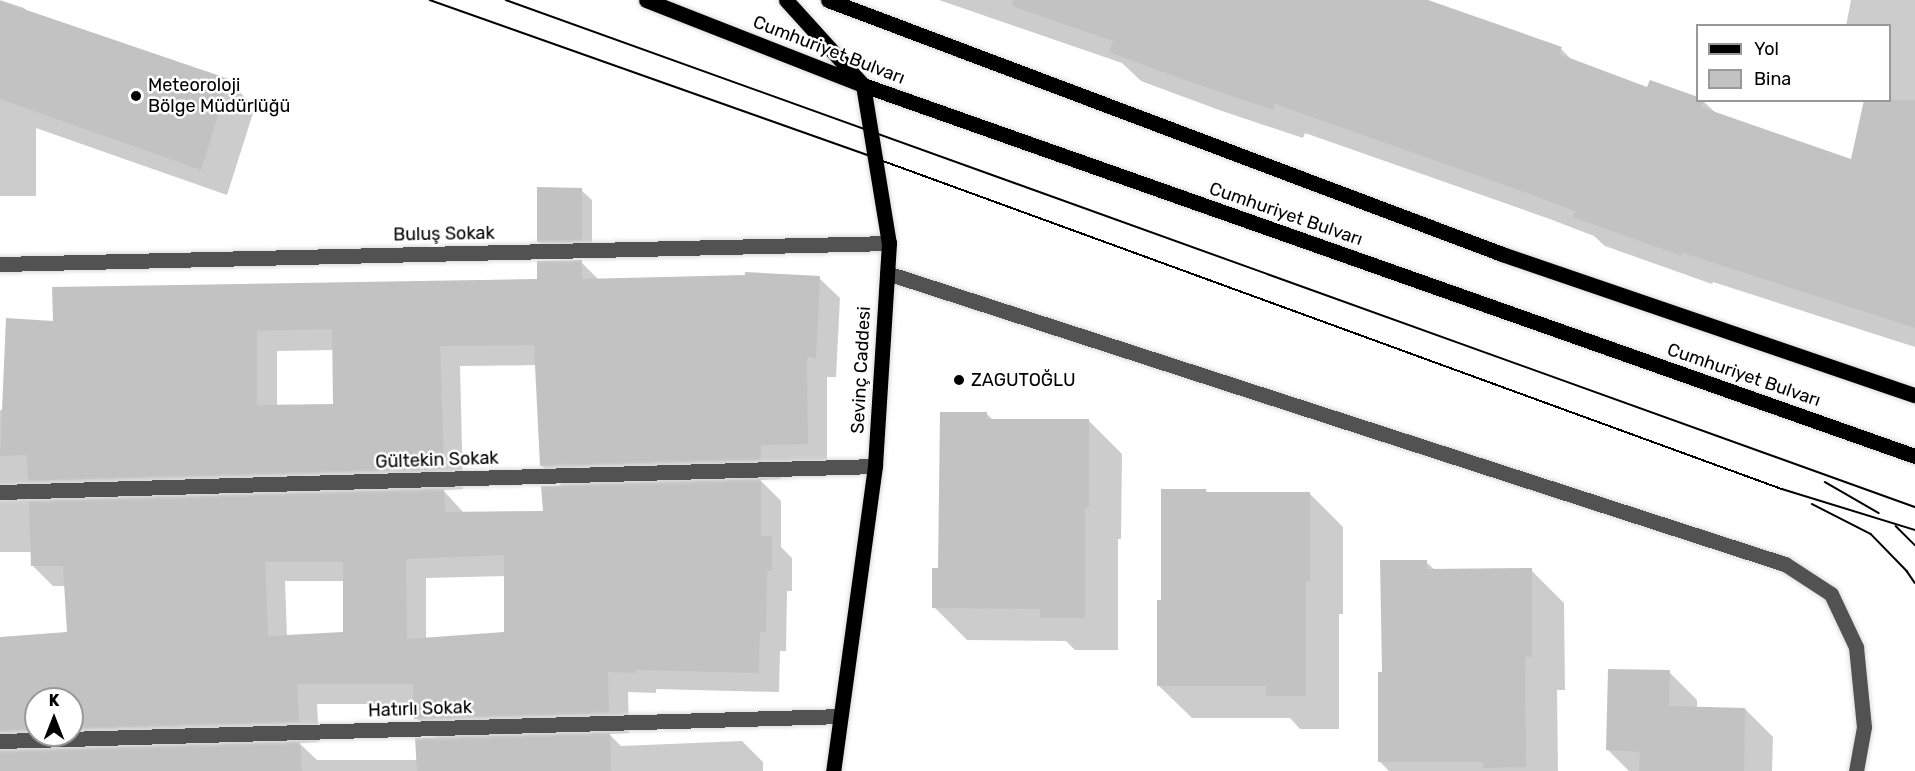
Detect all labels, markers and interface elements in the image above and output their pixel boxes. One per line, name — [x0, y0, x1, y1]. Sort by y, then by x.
street label: Cumhuriyet Bulvarı — [750, 11, 908, 89]
legend — [1696, 24, 1891, 102]
text: Yol — [1754, 38, 1779, 60]
text: Bina — [1754, 68, 1791, 90]
place label: Meteoroloji Bölge Müdürlüğü — [148, 75, 290, 118]
marker: Meteoroloji Bölge Müdürlüğü — [129, 89, 143, 103]
street label: Cumhuriyet Bulvarı — [1206, 178, 1366, 250]
street label: Buluş Sokak — [393, 222, 495, 246]
street label: Sevinç Caddesi — [847, 306, 875, 434]
street label: Cumhuriyet Bulvarı — [1664, 339, 1824, 411]
place label: ZAGUTOĞLU — [971, 369, 1076, 391]
marker: ZAGUTOĞLU — [952, 373, 966, 387]
street label: Gültekin Sokak — [375, 447, 499, 473]
north arrow — [24, 687, 84, 747]
text: K — [49, 691, 59, 710]
street label: Hatırlı Sokak — [368, 696, 472, 722]

